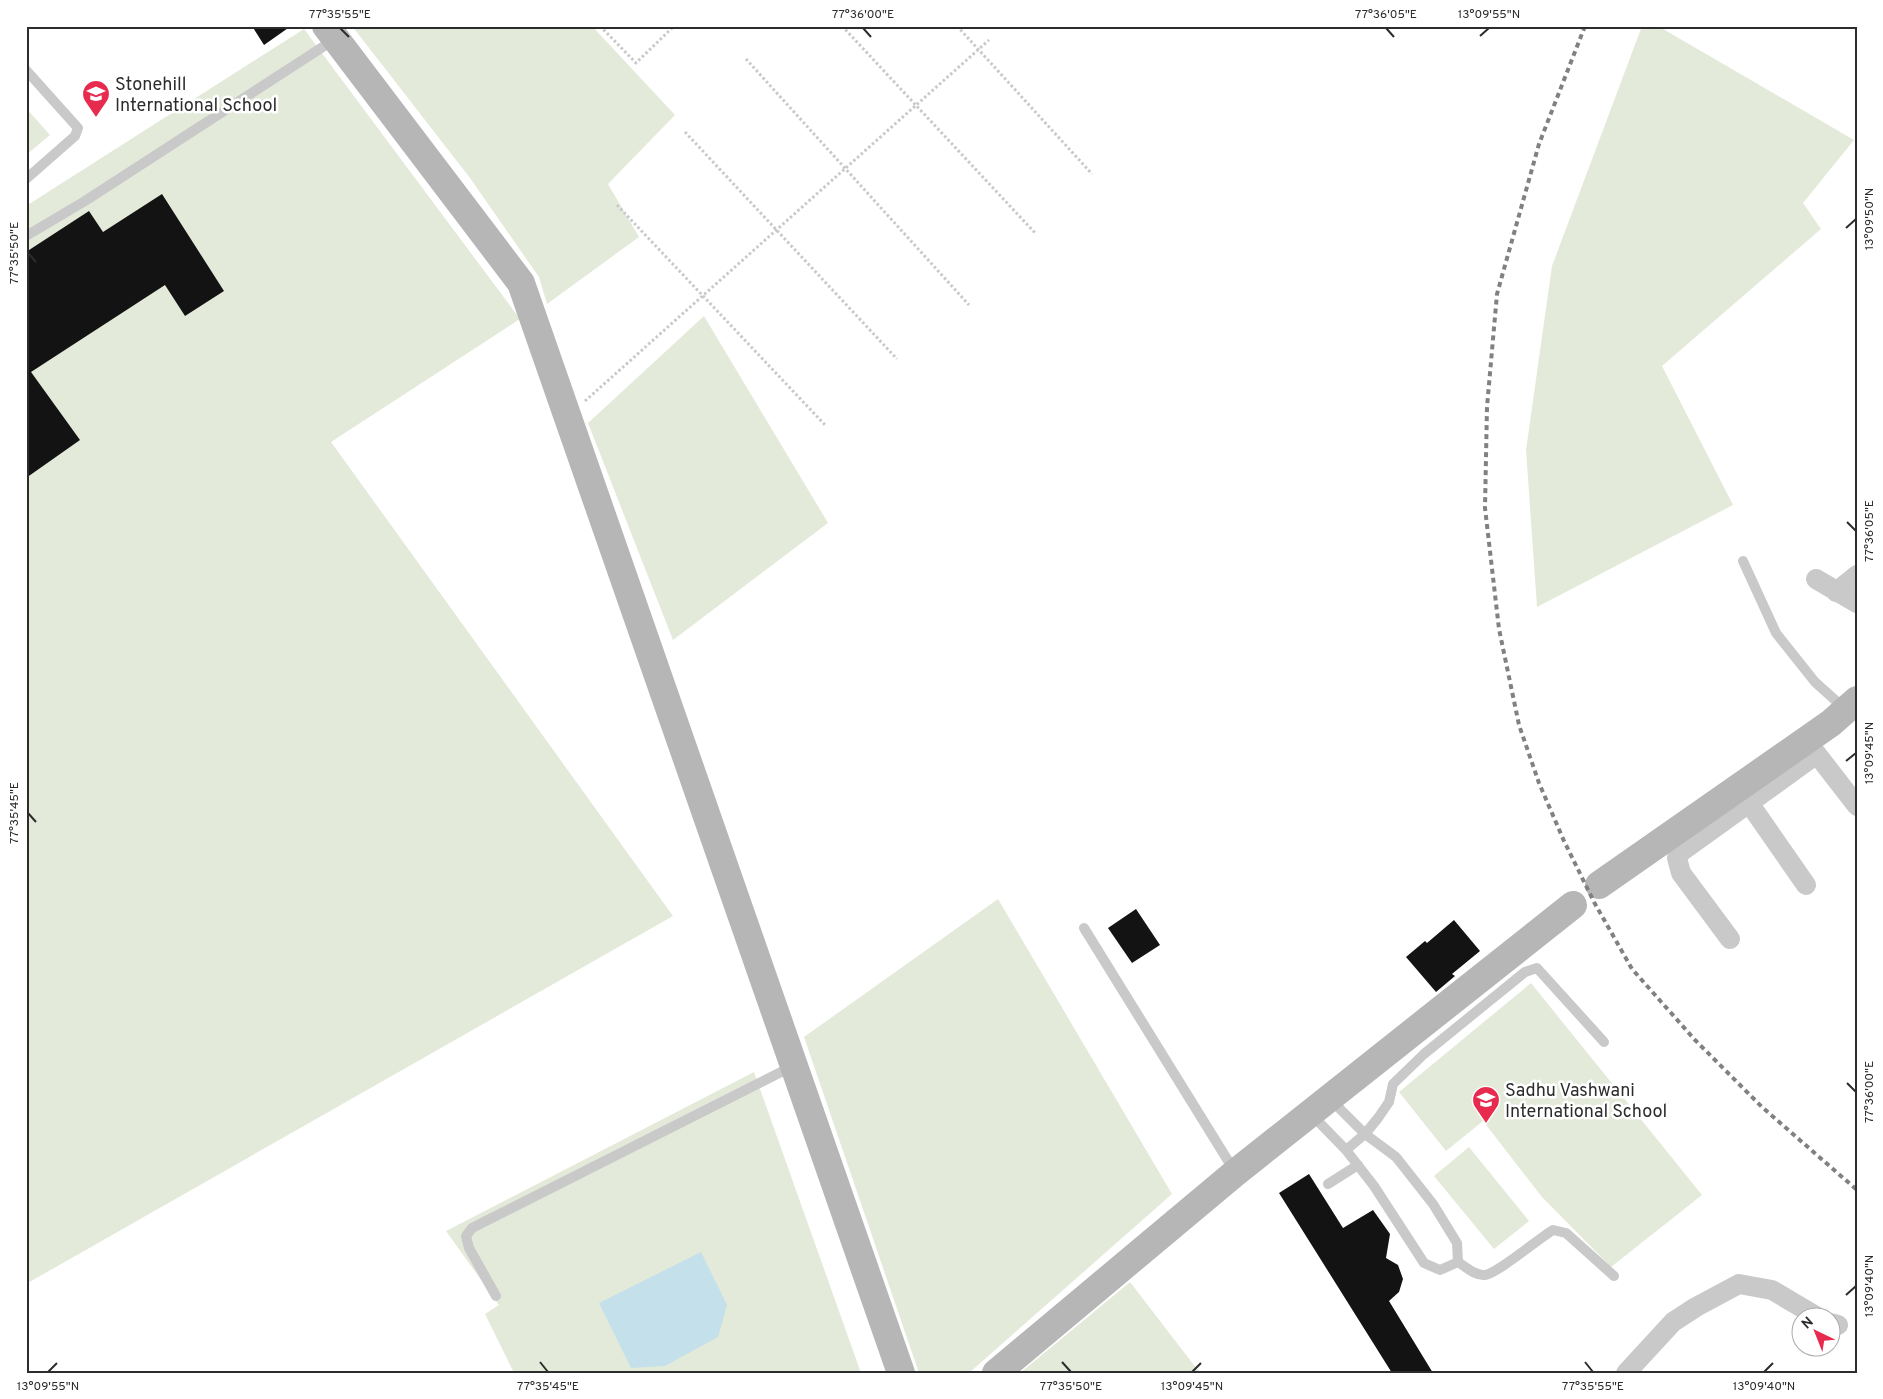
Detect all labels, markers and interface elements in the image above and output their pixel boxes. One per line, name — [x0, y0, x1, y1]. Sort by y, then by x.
text: 77°35'55"E — [309, 7, 371, 23]
text: 77°36'00"E — [832, 7, 894, 23]
text: 77°36'05"E — [1355, 7, 1417, 23]
text: 13°09'55"N — [1458, 7, 1520, 23]
place label: Stonehill International School — [115, 74, 277, 118]
school or university icon: Stonehill International School — [81, 79, 111, 118]
text: 13°09'50"N — [1862, 188, 1878, 250]
text: 77°35'50"E — [7, 222, 23, 284]
text: 77°36'05"E — [1862, 500, 1878, 562]
text: 13°09'45"N — [1862, 722, 1878, 784]
text: 77°35'45"E — [7, 782, 23, 844]
text: 77°36'00"E — [1862, 1061, 1878, 1123]
place label: Sadhu Vashwani International School — [1505, 1080, 1667, 1124]
school or university icon: Sadhu Vashwani International School — [1471, 1085, 1501, 1124]
text: 13°09'40"N — [1862, 1255, 1878, 1317]
north arrow — [1790, 1306, 1840, 1356]
text: N — [1799, 1314, 1818, 1333]
text: 13°09'55"N — [17, 1379, 79, 1395]
text: 77°35'45"E — [517, 1379, 579, 1395]
text: 77°35'50"E — [1040, 1379, 1102, 1395]
text: 13°09'45"N — [1161, 1379, 1223, 1395]
text: 77°35'55"E — [1562, 1379, 1624, 1395]
text: 13°09'40"N — [1733, 1379, 1795, 1395]

